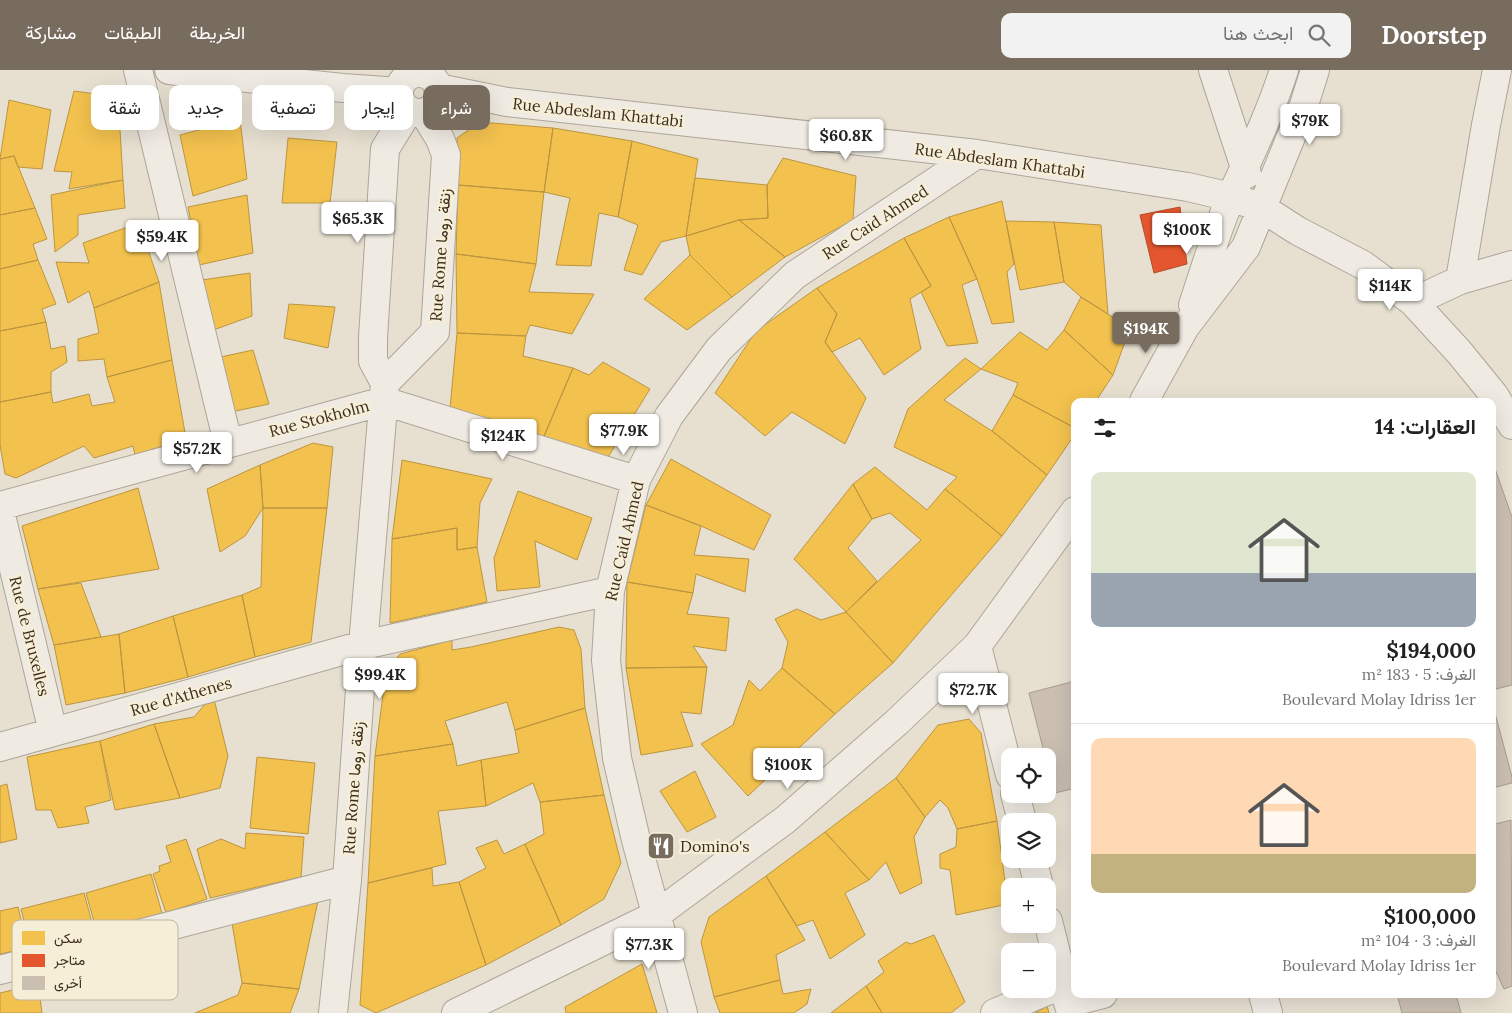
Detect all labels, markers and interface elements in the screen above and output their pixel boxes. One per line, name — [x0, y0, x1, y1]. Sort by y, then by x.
search box — [1001, 13, 1351, 58]
text: Doorstep — [1381, 20, 1487, 51]
text: مشاركة — [25, 21, 76, 44]
text: الطبقات — [104, 21, 161, 44]
text: الخريطة — [189, 21, 245, 44]
text: ابحث هنا — [1223, 21, 1293, 45]
icon: search — [1305, 21, 1333, 49]
chip: شقة — [91, 85, 159, 130]
chip: جديد — [169, 85, 242, 130]
chip: تصفية — [252, 85, 334, 130]
chip: إيجار — [344, 85, 413, 130]
chip: شراء — [423, 85, 490, 130]
street label: Rue Abdeslam Khattabi — [512, 93, 684, 131]
pin: $79K — [1280, 104, 1340, 146]
text: $79K — [1291, 110, 1329, 130]
pin: $60.8K — [805, 118, 887, 161]
text: $60.8K — [820, 125, 872, 145]
street label: Rue Abdeslam Khattabi — [914, 138, 1086, 182]
street label: Rue Caid Ahmed — [818, 180, 932, 264]
street label: Rue Rome زنقة روما — [425, 188, 456, 322]
pin: $65.3K — [317, 202, 399, 244]
text: $65.3K — [332, 208, 384, 228]
pin: $100K — [1152, 212, 1222, 255]
text: $100K — [1163, 219, 1211, 239]
pin: $59.4K — [121, 220, 203, 262]
text: $59.4K — [137, 226, 187, 246]
pin: $114K — [1355, 268, 1425, 311]
text: $114K — [1369, 275, 1411, 295]
pin: $194K — [1111, 312, 1181, 354]
text: $194K — [1123, 318, 1169, 338]
street label: Rue Stokholm — [267, 395, 371, 441]
text: العقارات: 14 — [1375, 413, 1476, 440]
pin: $77.9K — [583, 414, 665, 456]
icon: filters — [1091, 414, 1119, 442]
pin: $124K — [468, 418, 538, 461]
text: $77.9K — [600, 420, 648, 440]
text: $124K — [481, 425, 525, 445]
pin: $57.2K — [156, 432, 238, 474]
text: $57.2K — [173, 438, 221, 458]
street label: Rue Caid Ahmed — [601, 479, 648, 603]
icon: home — [1239, 505, 1329, 595]
street label: Rue de Bruxelles — [5, 574, 55, 698]
text: $194,000 — [1387, 637, 1476, 664]
pin: $99.4K — [339, 658, 421, 700]
text: $99.4K — [354, 664, 406, 684]
text: الغرف: 5 · 183 m² — [1362, 664, 1476, 684]
street label: Rue d'Athenes — [128, 672, 234, 720]
pin: $72.7K — [932, 672, 1014, 715]
text: $72.7K — [949, 679, 997, 699]
text: Boulevard Molay Idriss 1er — [1282, 689, 1476, 709]
street label: Rue Rome زنقة روما — [338, 721, 369, 855]
pin: $100K — [753, 748, 823, 790]
map controls — [1001, 748, 1056, 998]
button: locate — [1001, 748, 1056, 803]
text: $100K — [764, 754, 812, 774]
icon: home — [1239, 770, 1329, 860]
button: layers — [1001, 813, 1056, 868]
restaurant icon: Domino's — [646, 831, 676, 861]
place label: Domino's — [680, 836, 750, 856]
button: + — [1001, 878, 1056, 933]
text: $100,000 — [1384, 903, 1476, 930]
legend — [12, 920, 178, 1000]
pin: $77.3K — [608, 928, 690, 970]
text: سكن — [54, 929, 82, 947]
text: الغرف: 3 · 104 m² — [1361, 930, 1476, 950]
text: $77.3K — [625, 934, 673, 954]
button: − — [1001, 943, 1056, 998]
text: متاجر — [53, 951, 85, 969]
text: Boulevard Molay Idriss 1er — [1282, 955, 1476, 975]
text: أخرى — [54, 974, 82, 992]

